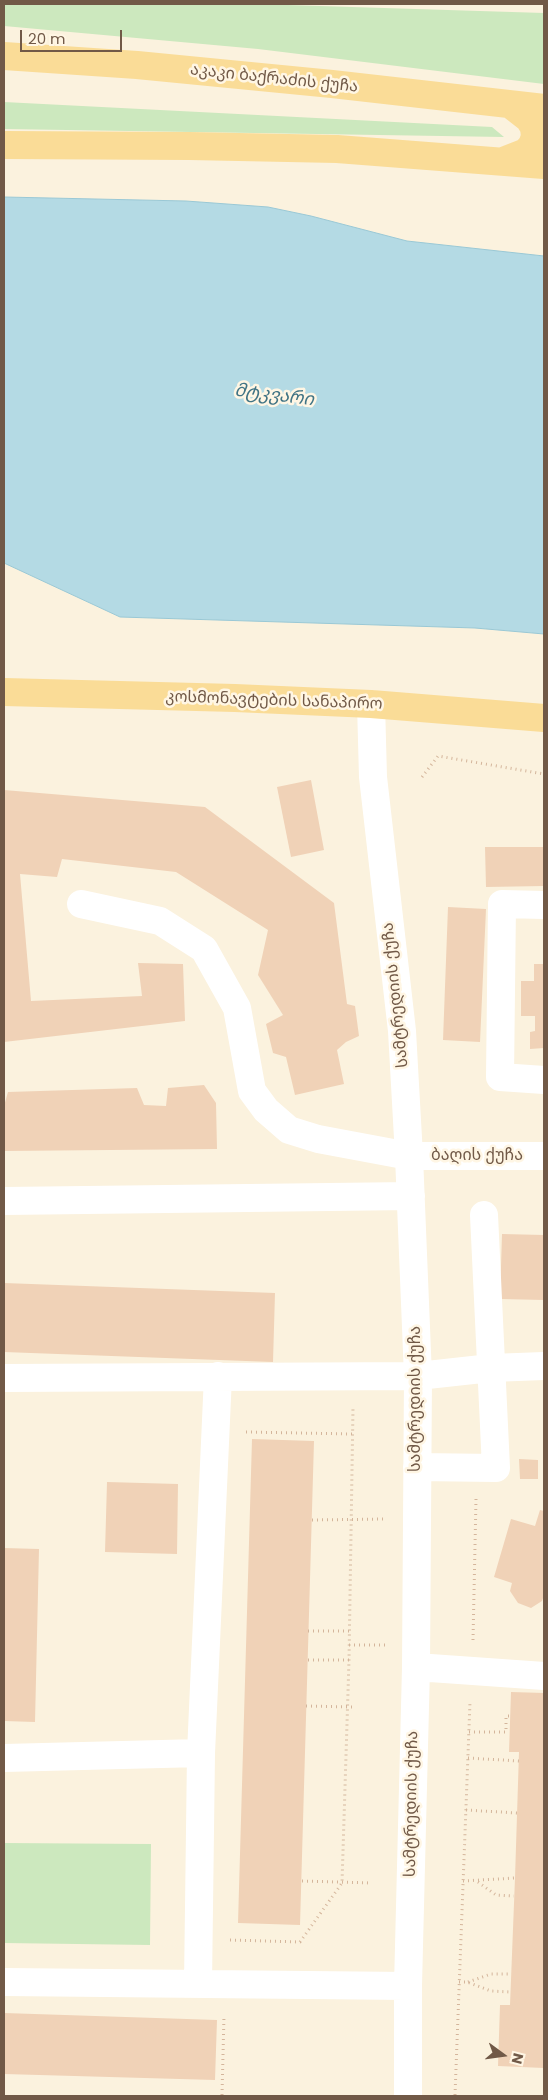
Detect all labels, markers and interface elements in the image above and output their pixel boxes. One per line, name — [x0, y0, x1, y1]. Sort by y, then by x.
scale bar — [22, 20, 125, 52]
text: 20 m — [28, 28, 66, 49]
street label: აკაკი ბაქრაძის ქუჩა — [189, 61, 359, 97]
water label: მტკვარი — [233, 380, 315, 412]
street label: კოსმონავტების სანაპირო — [165, 688, 383, 714]
street label: სამტრედიის ქუჩა — [379, 921, 413, 1069]
street label: ბაღის ქუჩა — [431, 1146, 523, 1166]
street label: სამტრედიის ქუჩა — [406, 1326, 426, 1472]
street label: სამტრედიის ქუჩა — [401, 1731, 423, 1877]
north arrow — [478, 2030, 528, 2080]
text: N — [507, 2051, 529, 2066]

